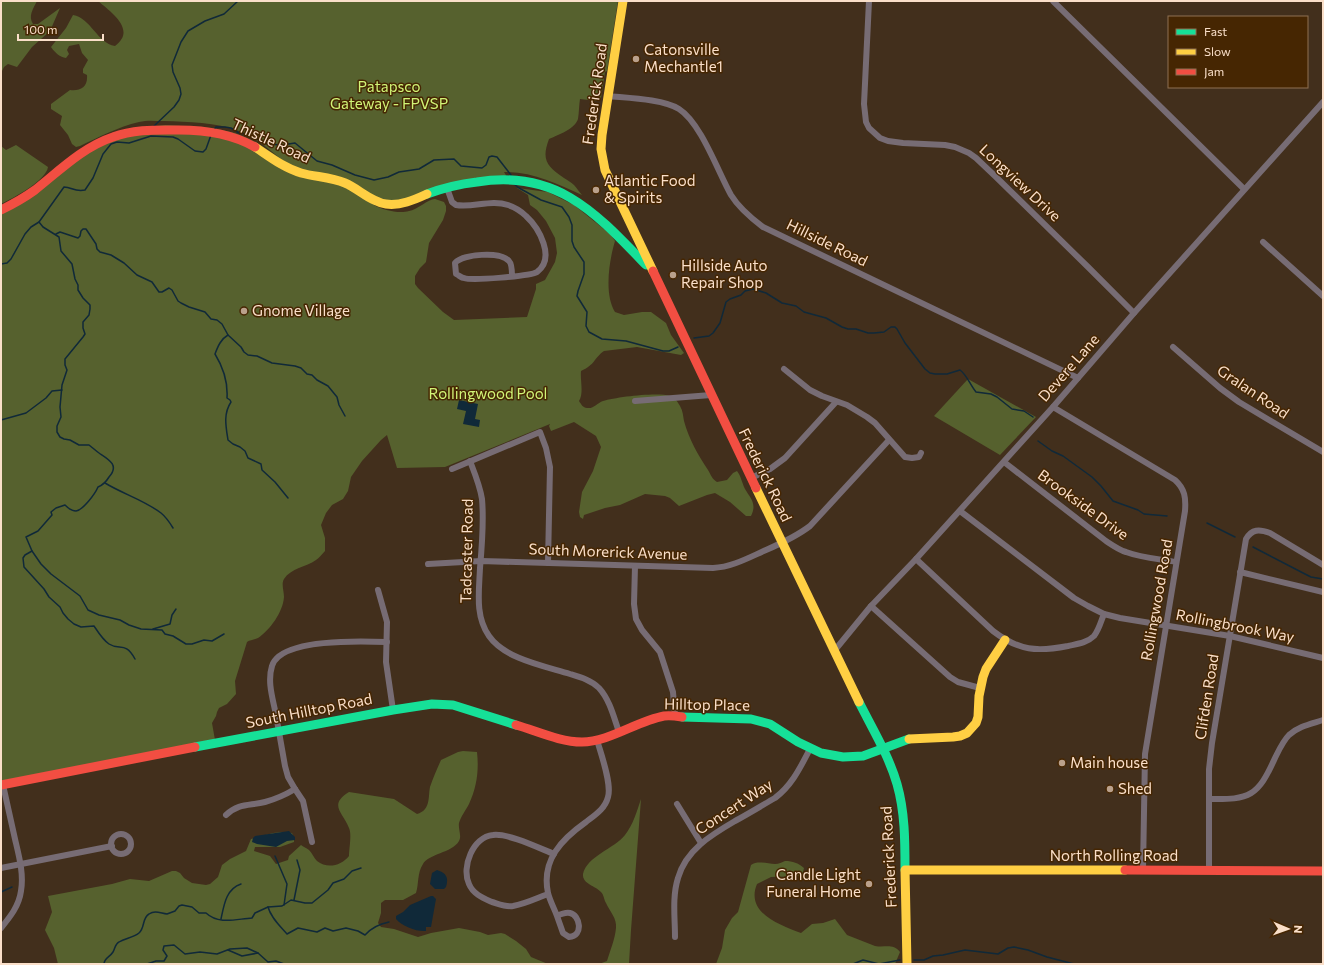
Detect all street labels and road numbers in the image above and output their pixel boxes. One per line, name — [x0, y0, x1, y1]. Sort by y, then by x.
street label: Frederick Road — [578, 42, 610, 146]
street label: Thistle Road — [229, 114, 314, 166]
street label: Longview Drive — [976, 140, 1065, 225]
street label: Hillside Road — [784, 215, 871, 269]
street label: Devere Lane — [1034, 330, 1103, 405]
street label: Gralan Road — [1214, 361, 1293, 422]
street label: Frederick Road — [735, 425, 796, 524]
street label: Brookside Drive — [1035, 465, 1133, 543]
street label: Tadcaster Road — [456, 498, 476, 603]
street label: Rollingwood Road — [1136, 538, 1176, 662]
street label: South Morerick Avenue — [528, 539, 688, 563]
street label: Rollingbrook Way — [1174, 605, 1296, 645]
street label: Clifden Road — [1190, 653, 1222, 741]
street label: South Hilltop Road — [244, 689, 373, 731]
street label: Hilltop Place — [664, 694, 750, 714]
street label: Concert Way — [692, 774, 776, 838]
street label: Frederick Road — [876, 806, 900, 908]
street label: North Rolling Road — [1050, 846, 1178, 864]

